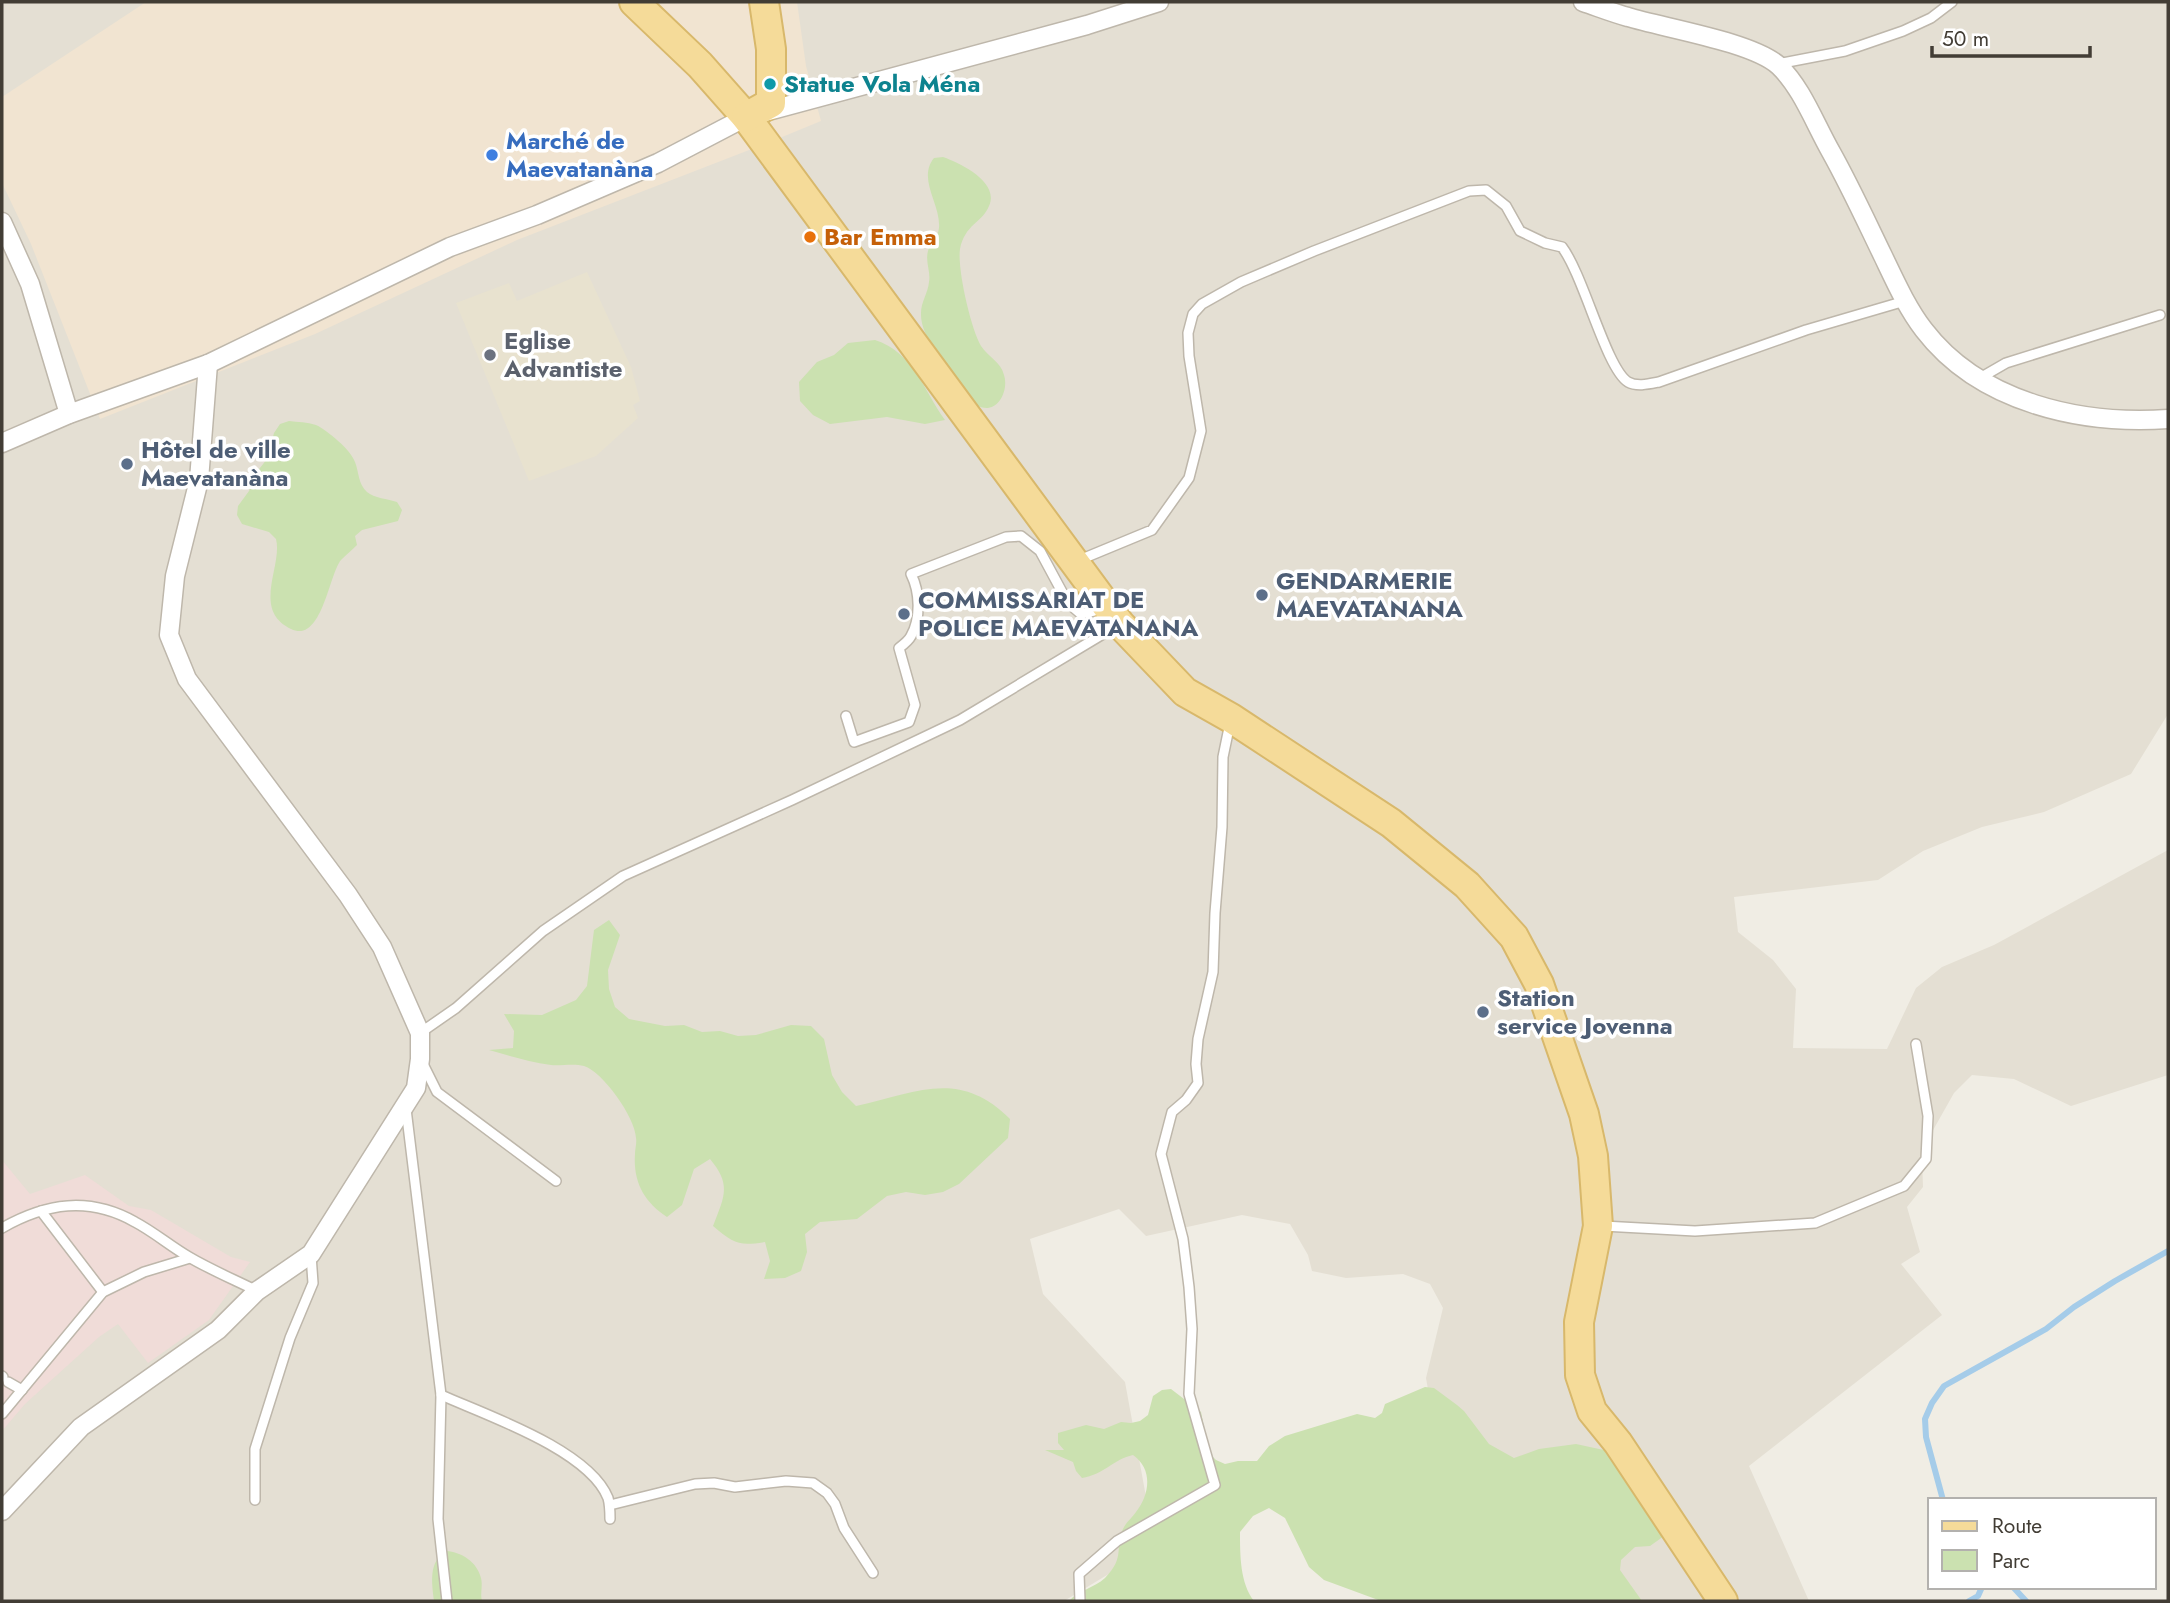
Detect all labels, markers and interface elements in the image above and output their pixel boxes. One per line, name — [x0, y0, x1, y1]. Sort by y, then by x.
scale bar — [1932, 14, 2090, 58]
text: 50 m — [1942, 24, 1989, 54]
place label: Statue Vola Ména — [784, 66, 980, 101]
marker: Statue Vola Ména — [762, 76, 778, 92]
place label: Marché de Maevatanàna — [506, 123, 653, 186]
marker: Marché de Maevatanàna — [484, 147, 500, 163]
place label: Bar Emma — [824, 219, 937, 254]
marker: Bar Emma — [802, 229, 818, 245]
place label: Eglise Advantiste — [503, 323, 622, 386]
marker: Eglise Advantiste — [482, 347, 498, 363]
place label: Hôtel de ville Maevatanàna — [141, 432, 291, 495]
marker: Hôtel de ville Maevatanàna — [119, 456, 135, 472]
place label: GENDARMERIE MAEVATANANA — [1276, 563, 1463, 626]
place label: COMMISSARIAT DE POLICE MAEVATANANA — [918, 582, 1199, 645]
marker: GENDARMERIE MAEVATANANA — [1254, 587, 1270, 603]
marker: COMMISSARIAT DE POLICE MAEVATANANA — [896, 606, 912, 622]
place label: Station service Jovenna — [1497, 980, 1673, 1043]
marker: Station service Jovenna — [1475, 1004, 1491, 1020]
legend — [1928, 1498, 2156, 1589]
text: Route — [1992, 1511, 2042, 1541]
text: Parc — [1992, 1546, 2030, 1576]

